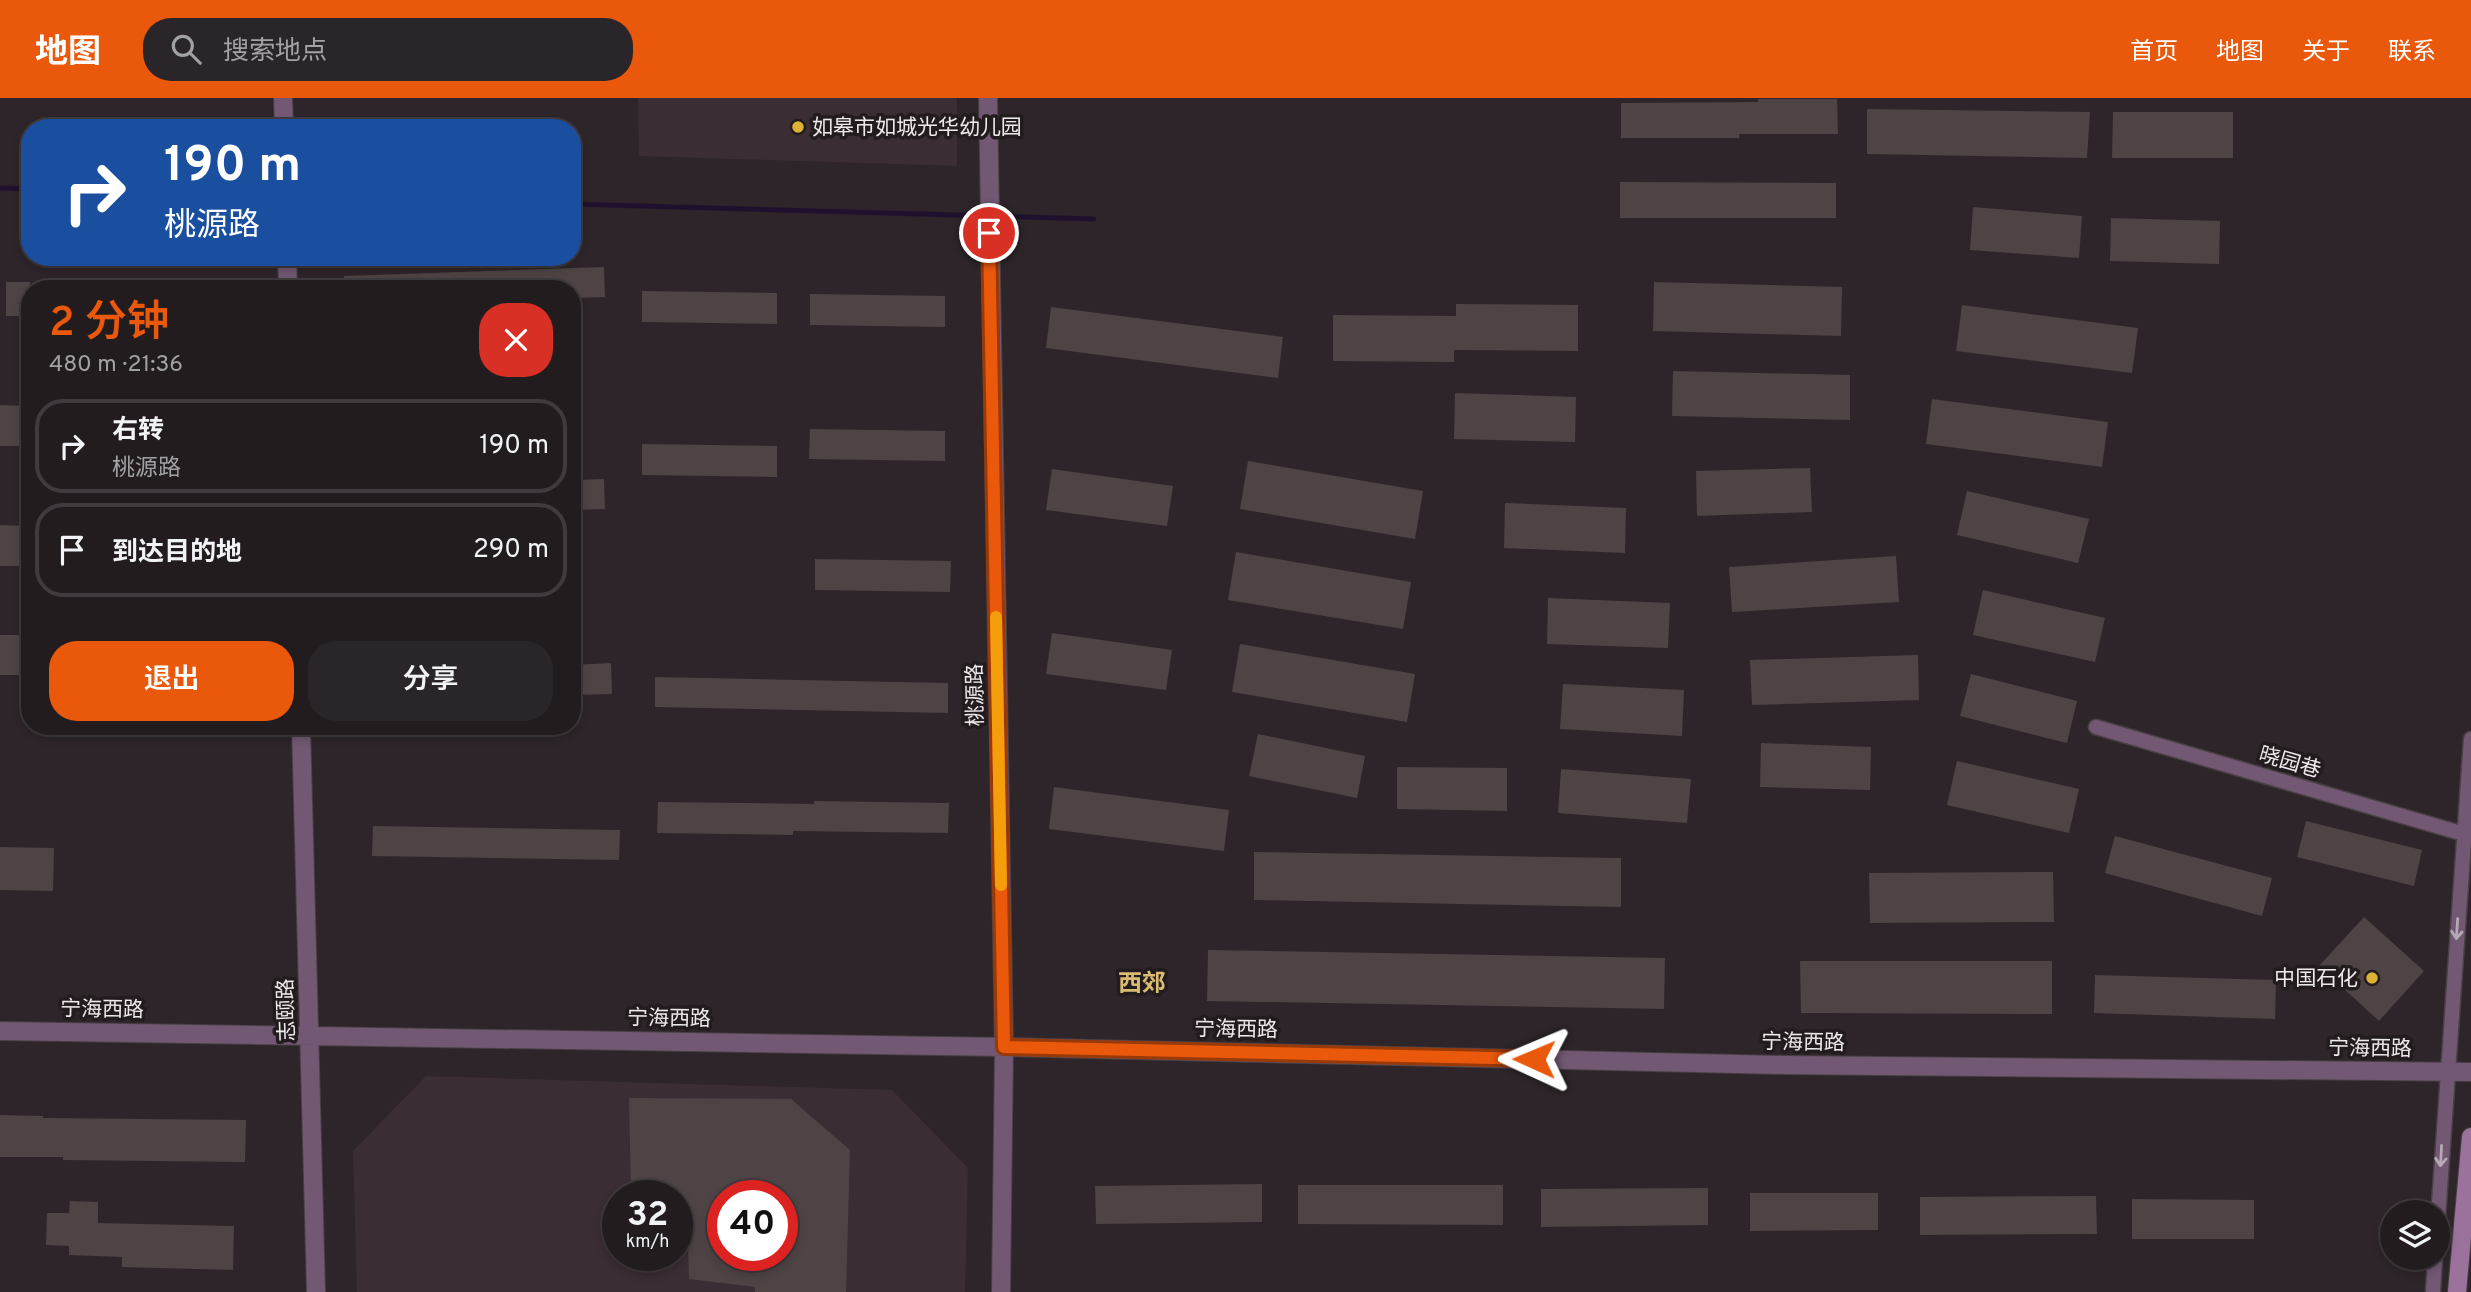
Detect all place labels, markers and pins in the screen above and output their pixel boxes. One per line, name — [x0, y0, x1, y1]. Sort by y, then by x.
place label: 如皋市如城光华幼儿园 — [812, 115, 1022, 142]
marker: 如皋市如城光华幼儿园 — [790, 119, 806, 135]
pin — [959, 203, 1019, 263]
place label: 中国石化 — [2274, 966, 2358, 993]
marker: 中国石化 — [2364, 970, 2380, 986]

